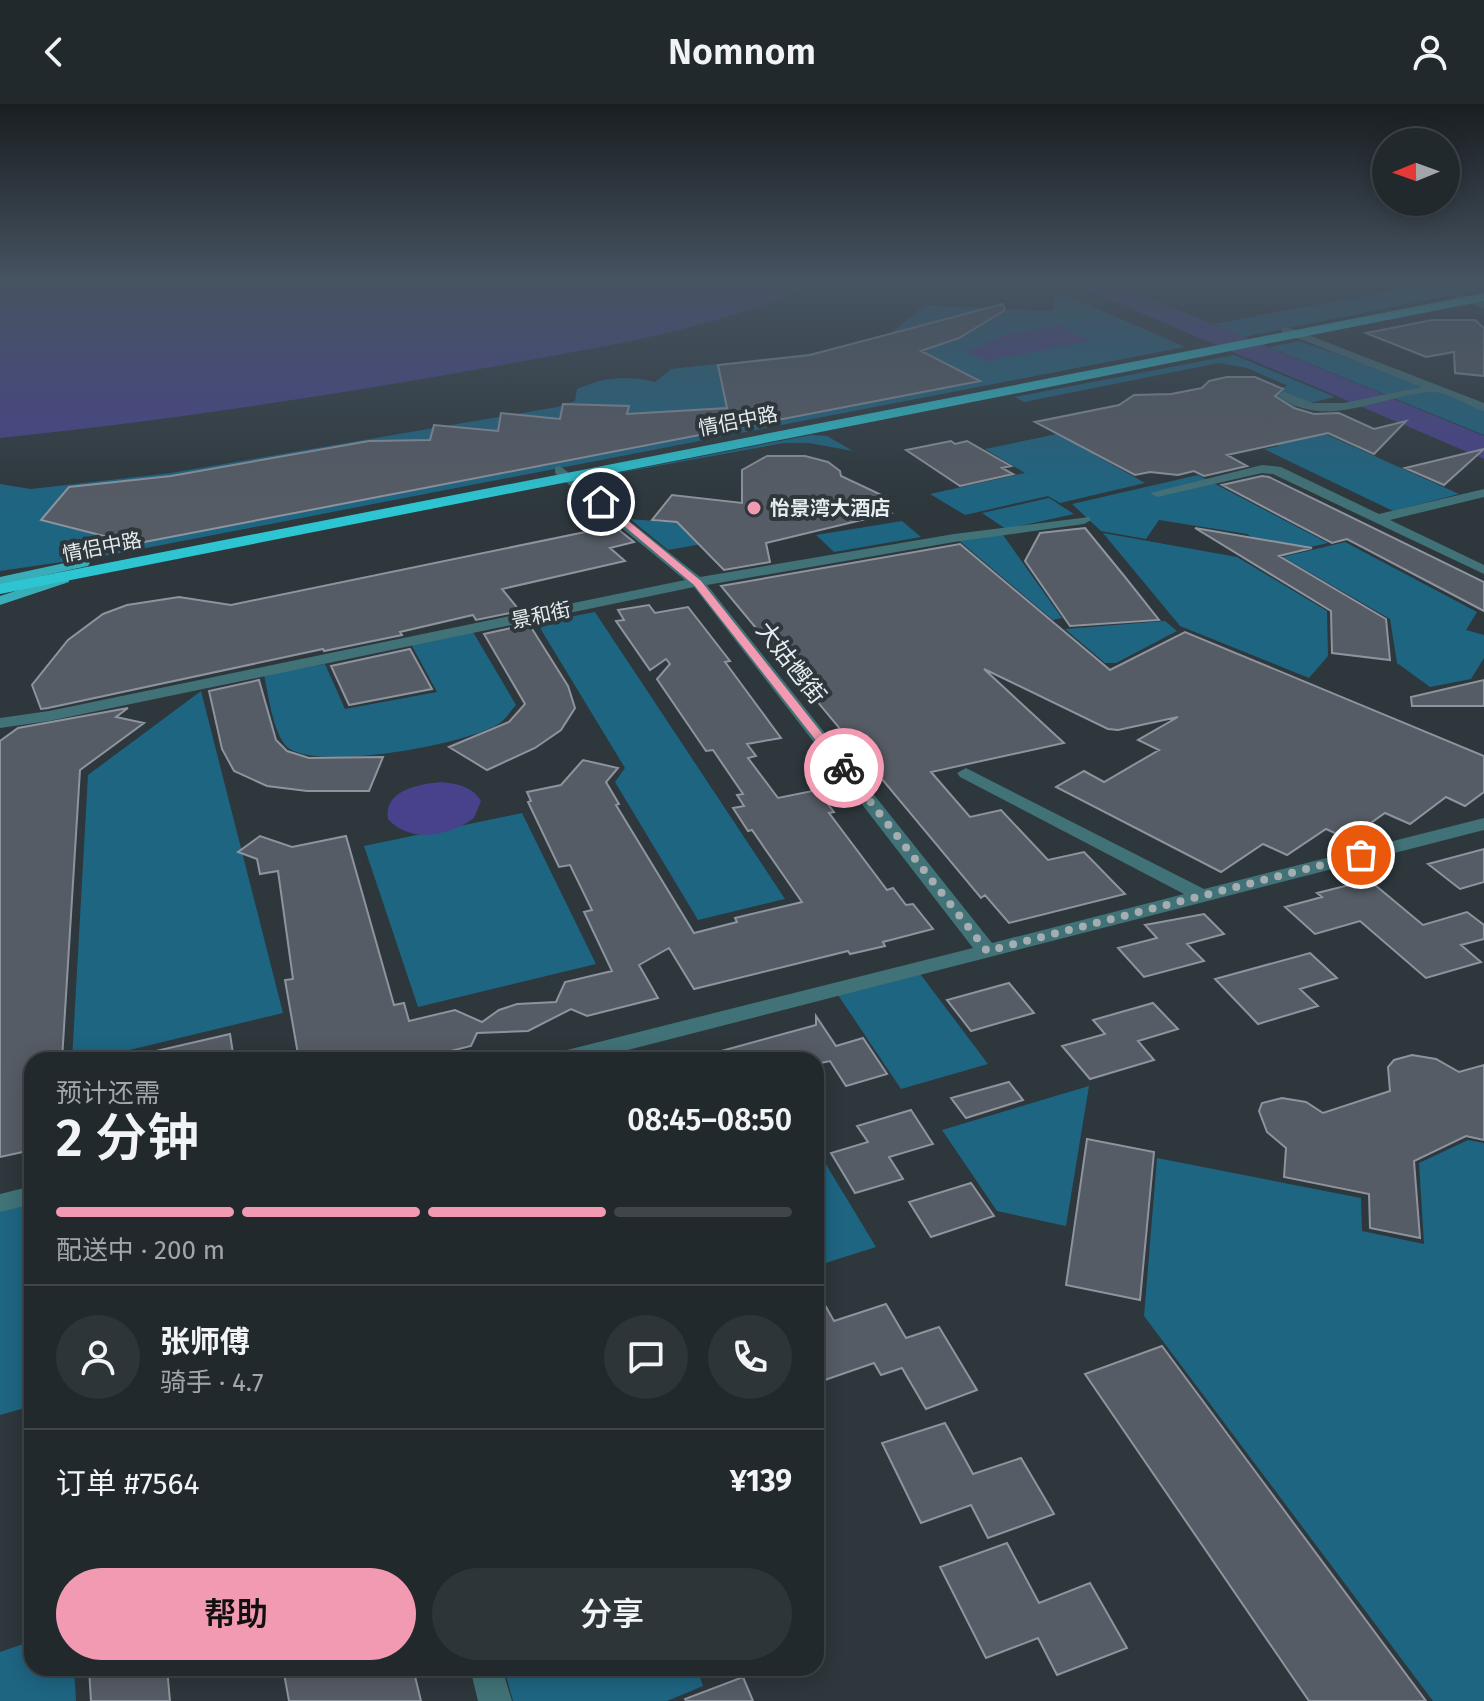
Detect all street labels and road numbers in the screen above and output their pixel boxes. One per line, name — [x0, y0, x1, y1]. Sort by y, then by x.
street label: 情侣中路 — [696, 402, 780, 440]
street label: 情侣中路 — [60, 528, 144, 566]
street label: 景和街 — [509, 597, 573, 633]
street label: 大姑乸街 — [750, 617, 832, 709]

